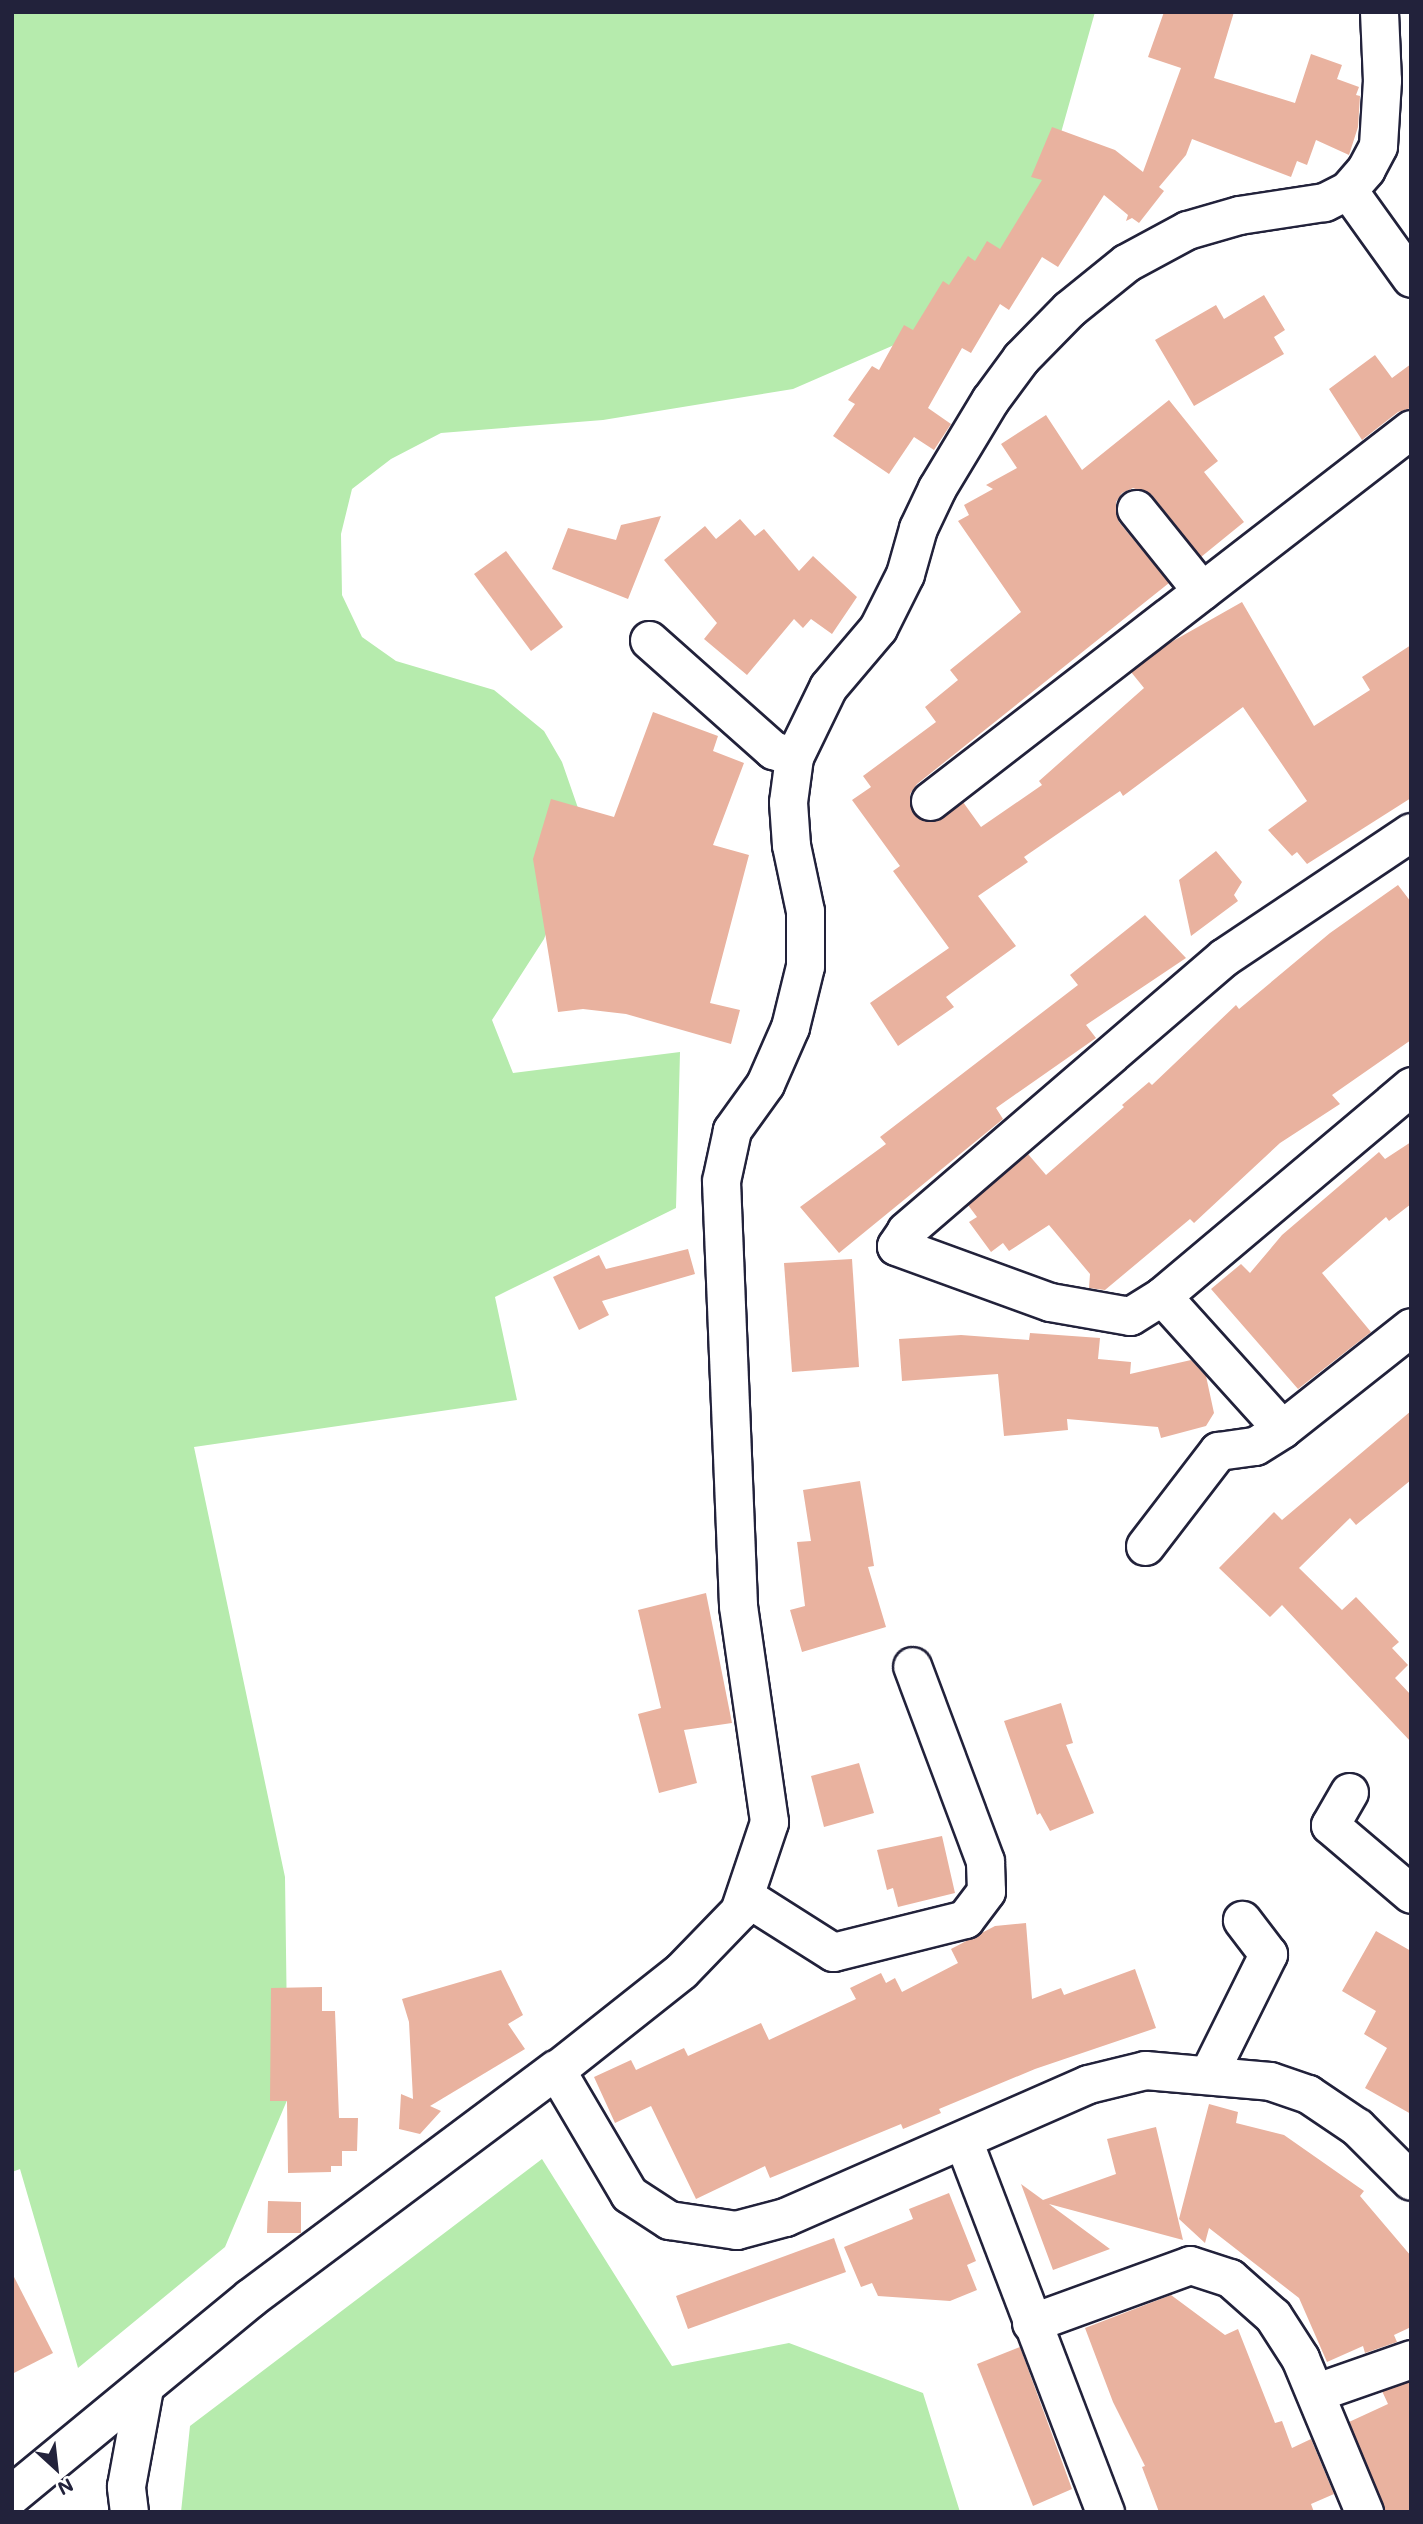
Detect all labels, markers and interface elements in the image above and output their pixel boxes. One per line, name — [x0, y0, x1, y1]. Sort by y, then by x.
north arrow — [21, 2433, 91, 2503]
text: N — [54, 2473, 78, 2502]

